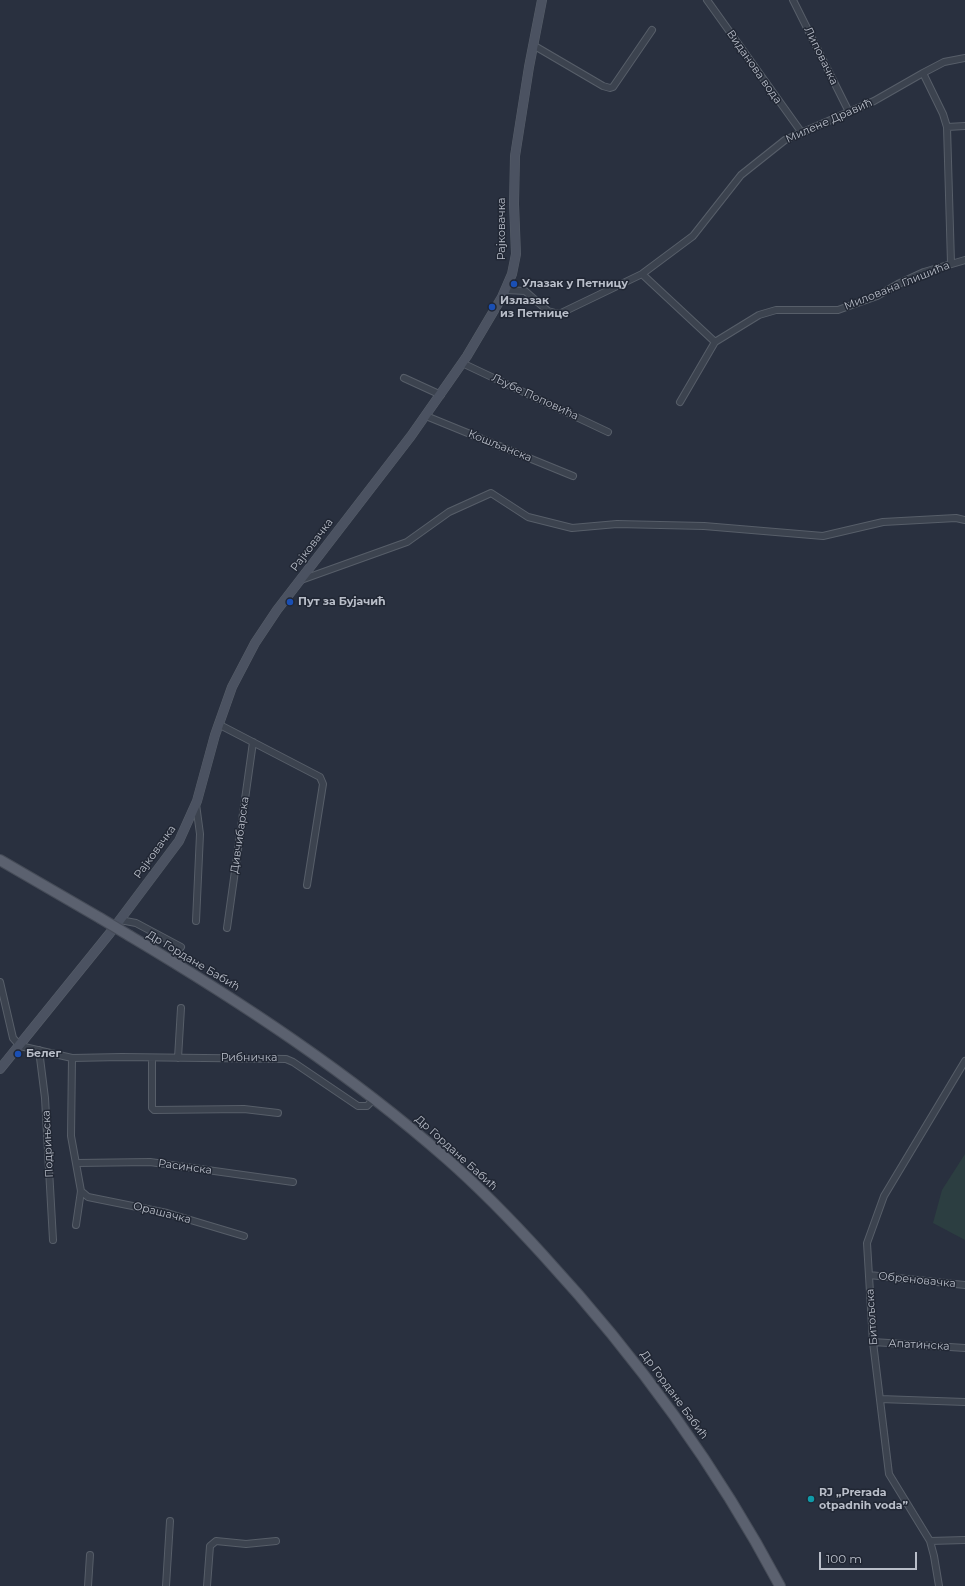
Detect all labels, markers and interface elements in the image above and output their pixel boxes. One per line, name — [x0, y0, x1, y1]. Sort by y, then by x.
street label: Липовачка — [801, 25, 841, 87]
street label: Виданова вода — [724, 28, 784, 106]
street label: Милене Дравић — [784, 96, 874, 146]
street label: Рајковачка — [495, 198, 509, 260]
street label: Милована Глишића — [842, 259, 952, 313]
place label: Улазак у Петницу — [522, 277, 628, 291]
marker: Улазак у Петницу — [509, 279, 519, 289]
place label: Излазак из Петнице — [500, 294, 569, 320]
marker: Излазак из Петнице — [487, 302, 497, 312]
street label: Љубе Поповића — [489, 371, 581, 423]
street label: Кошљанска — [466, 427, 534, 465]
street label: Рајковачка — [288, 516, 336, 574]
place label: Пут за Бујачић — [298, 595, 386, 609]
marker: Пут за Бујачић — [285, 597, 295, 607]
street label: Дивчибарска — [228, 796, 252, 874]
street label: Рајковачка — [131, 823, 179, 881]
street label: Др Гордане Бабић — [144, 928, 242, 994]
place label: Белег — [26, 1047, 61, 1061]
marker: Белег — [13, 1049, 23, 1059]
street label: Рибничка — [221, 1051, 277, 1065]
street label: Подрињска — [40, 1110, 56, 1178]
street label: Др Гордане Бабић — [412, 1113, 500, 1193]
street label: Расинска — [157, 1157, 213, 1177]
street label: Орашачка — [132, 1199, 192, 1227]
street label: Обреновачка — [878, 1269, 956, 1291]
street label: Битољска — [863, 1288, 881, 1346]
street label: Апатинска — [888, 1337, 950, 1353]
street label: Др Гордане Бабић — [638, 1348, 710, 1442]
place label: RJ „Prerada otpadnih voda” — [819, 1486, 908, 1512]
marker: RJ „Prerada otpadnih voda” — [806, 1494, 816, 1504]
scale bar — [821, 1544, 919, 1570]
text: 100 m — [826, 1551, 862, 1566]

